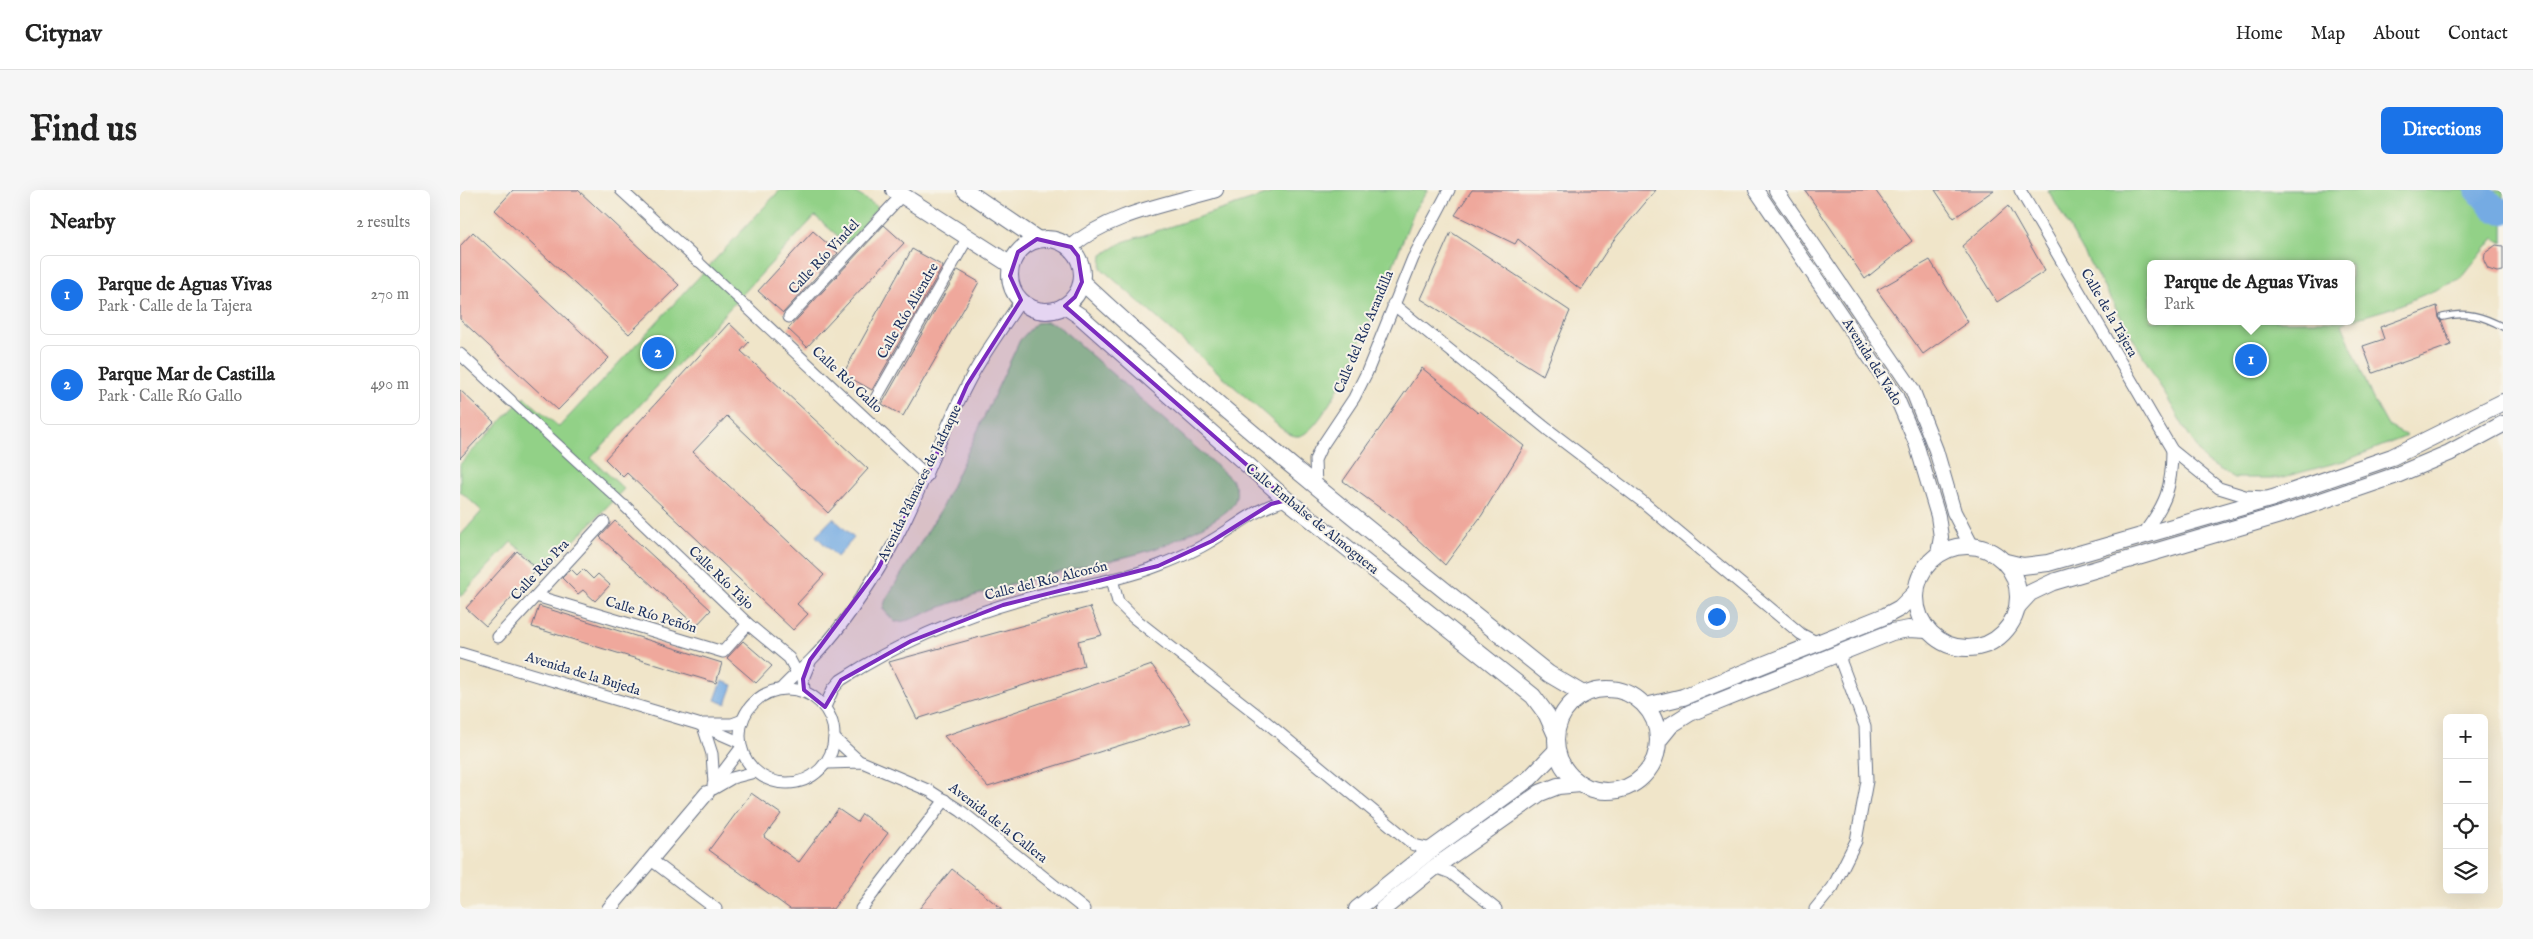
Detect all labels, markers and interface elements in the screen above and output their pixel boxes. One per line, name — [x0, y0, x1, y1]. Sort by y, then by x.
text: Citynav — [25, 19, 102, 50]
text: Home — [2236, 23, 2283, 46]
text: Map — [2311, 23, 2345, 46]
text: About — [2373, 23, 2420, 46]
text: Contact — [2448, 23, 2508, 46]
button: Directions — [2381, 107, 2503, 154]
text: Find us — [30, 108, 137, 153]
text: Nearby — [50, 209, 115, 236]
text: 2 results — [356, 213, 410, 233]
street label: Calle Río Vindel — [785, 216, 863, 298]
street label: Calle Río Aliendre — [873, 259, 943, 362]
popup — [2147, 260, 2355, 325]
street label: Calle de la Tajera — [2076, 266, 2142, 361]
street label: Calle del Río Arandilla — [1330, 267, 1398, 396]
text: Parque de Aguas Vivas — [2164, 271, 2338, 295]
text: Parque de Aguas Vivas — [98, 273, 272, 297]
text: 1 — [64, 285, 70, 305]
text: 270 m — [370, 285, 409, 305]
text: Park — [2164, 295, 2195, 315]
text: Park · Calle de la Tajera — [98, 297, 252, 317]
street label: Avenida del Vado — [1837, 314, 1906, 409]
pin: 2 — [642, 334, 674, 372]
pin: 1 — [2235, 341, 2267, 379]
street label: Calle Río Gallo — [808, 343, 886, 418]
text: Parque Mar de Castilla — [98, 363, 275, 387]
text: 2 — [63, 375, 71, 395]
text: 490 m — [370, 375, 409, 395]
text: Park · Calle Río Gallo — [98, 387, 242, 407]
street label: Avenida Pálmaces de Jadraque — [874, 401, 966, 565]
street label: Calle Embalse de Almoguera — [1242, 460, 1383, 579]
street label: Calle Río Pra — [507, 535, 574, 604]
street label: Calle Río Tajo — [685, 542, 758, 614]
street label: Calle del Río Alcorón — [983, 557, 1110, 605]
street label: Calle Río Peñón — [603, 593, 699, 638]
your location — [1704, 604, 1730, 630]
street label: Avenida de la Bujeda — [522, 648, 643, 700]
map controls — [2443, 714, 2488, 894]
button: + — [2443, 714, 2488, 759]
button: − — [2443, 759, 2488, 804]
street label: Avenida de la Callera — [944, 778, 1052, 868]
button: locate — [2443, 804, 2488, 849]
button: layers — [2443, 849, 2488, 894]

